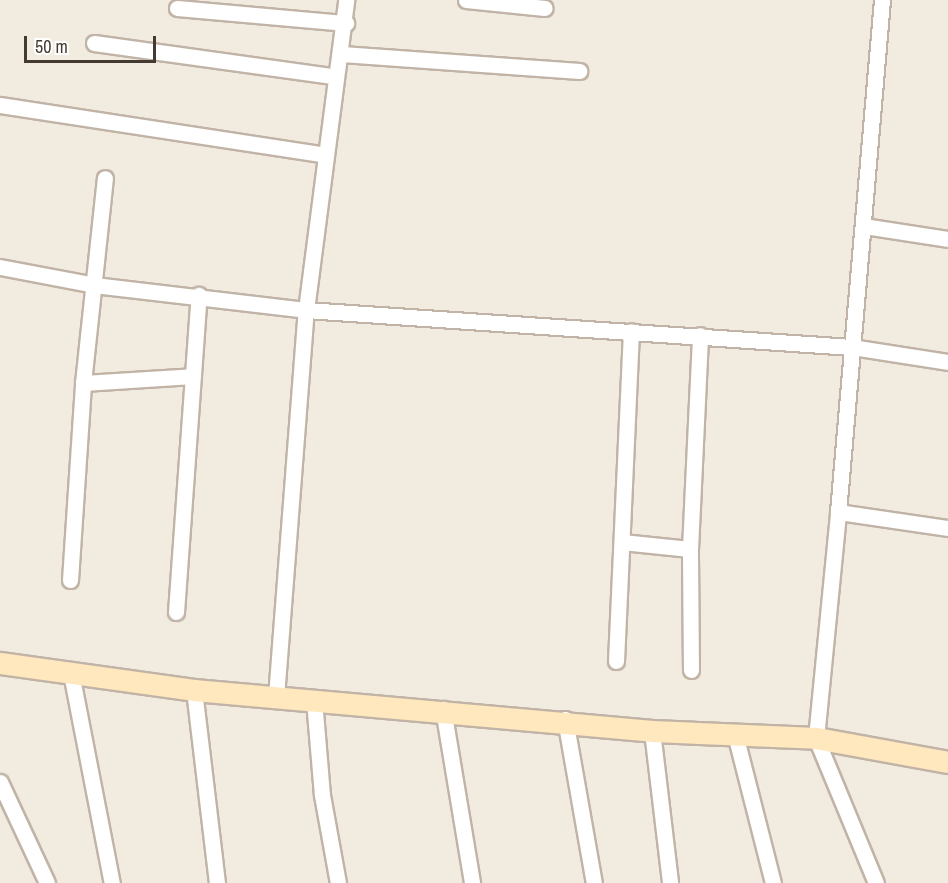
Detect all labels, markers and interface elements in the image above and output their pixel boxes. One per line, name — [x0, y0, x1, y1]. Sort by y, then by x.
scale bar — [27, 24, 159, 62]
text: 50 m — [35, 34, 68, 59]

